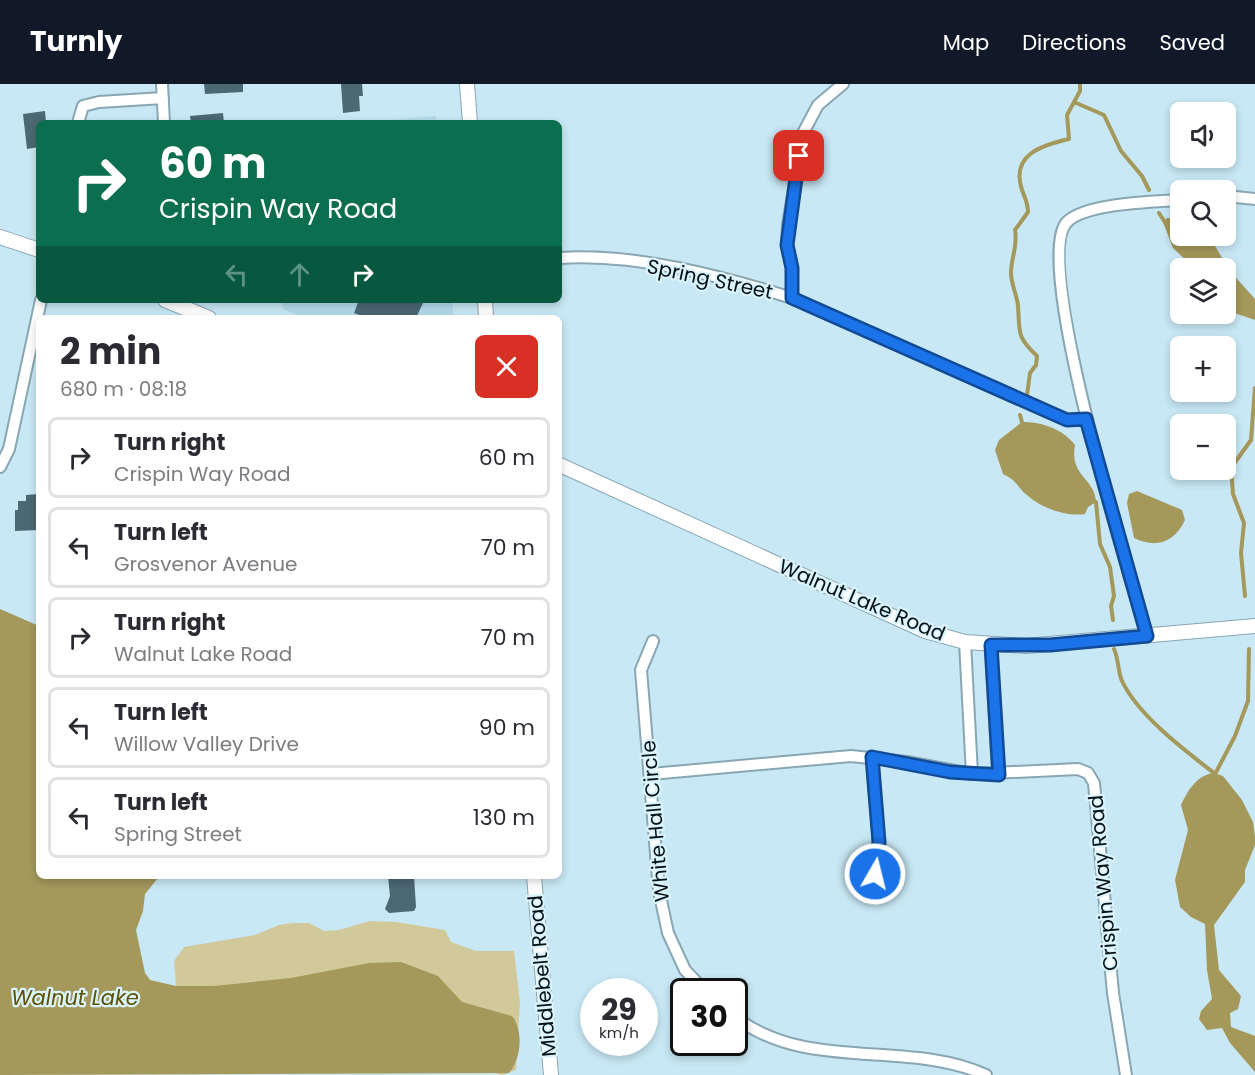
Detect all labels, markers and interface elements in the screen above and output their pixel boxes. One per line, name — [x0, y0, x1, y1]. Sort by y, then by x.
text: Turnly — [30, 22, 122, 61]
text: Map — [943, 28, 989, 57]
text: Directions — [1022, 28, 1126, 57]
text: Saved — [1159, 28, 1225, 57]
map controls — [1170, 102, 1236, 480]
button: sound — [1170, 102, 1236, 168]
pin — [773, 130, 824, 181]
text: 60 m — [159, 134, 267, 193]
icon: arrive — [782, 139, 815, 172]
icon: right — [60, 144, 138, 222]
button: search — [1170, 180, 1236, 246]
text: Crispin Way Road — [159, 190, 397, 227]
street label: Spring Street — [645, 252, 775, 306]
icon: left — [220, 258, 253, 291]
icon: ahead — [283, 258, 316, 291]
icon: right — [346, 258, 379, 291]
button: layers — [1170, 258, 1236, 324]
text: 2 min — [60, 326, 161, 377]
button: close — [475, 335, 538, 398]
button: + — [1170, 336, 1236, 402]
text: 680 m · 08:18 — [60, 375, 187, 403]
button: − — [1170, 414, 1236, 480]
text: Turn right — [114, 427, 225, 458]
icon: right — [63, 441, 96, 474]
text: 60 m — [479, 442, 535, 473]
text: Crispin Way Road — [114, 460, 290, 488]
text: Turn left — [114, 517, 208, 548]
icon: left — [63, 531, 96, 564]
text: 70 m — [481, 532, 535, 563]
text: Grosvenor Avenue — [114, 550, 297, 578]
street label: Walnut Lake Road — [774, 552, 950, 648]
text: Turn right — [114, 607, 225, 638]
icon: right — [63, 621, 96, 654]
text: 70 m — [481, 622, 535, 653]
text: Walnut Lake Road — [114, 640, 292, 668]
text: Turn left — [114, 697, 208, 728]
icon: left — [63, 711, 96, 744]
text: 90 m — [479, 712, 535, 743]
text: Willow Valley Drive — [114, 730, 299, 758]
street label: White Hall Circle — [634, 739, 676, 903]
text: Turn left — [114, 787, 208, 818]
street label: Crispin Way Road — [1081, 794, 1125, 972]
icon: left — [63, 801, 96, 834]
text: 130 m — [473, 802, 535, 833]
text: Spring Street — [114, 820, 242, 848]
position arrow — [843, 842, 907, 906]
street label: Middlebelt Road — [521, 894, 563, 1058]
speed limit sign: 30 — [670, 978, 748, 1056]
water label: Walnut Lake — [11, 983, 139, 1012]
text: 29 — [601, 988, 637, 1031]
text: km/h — [599, 1022, 639, 1043]

